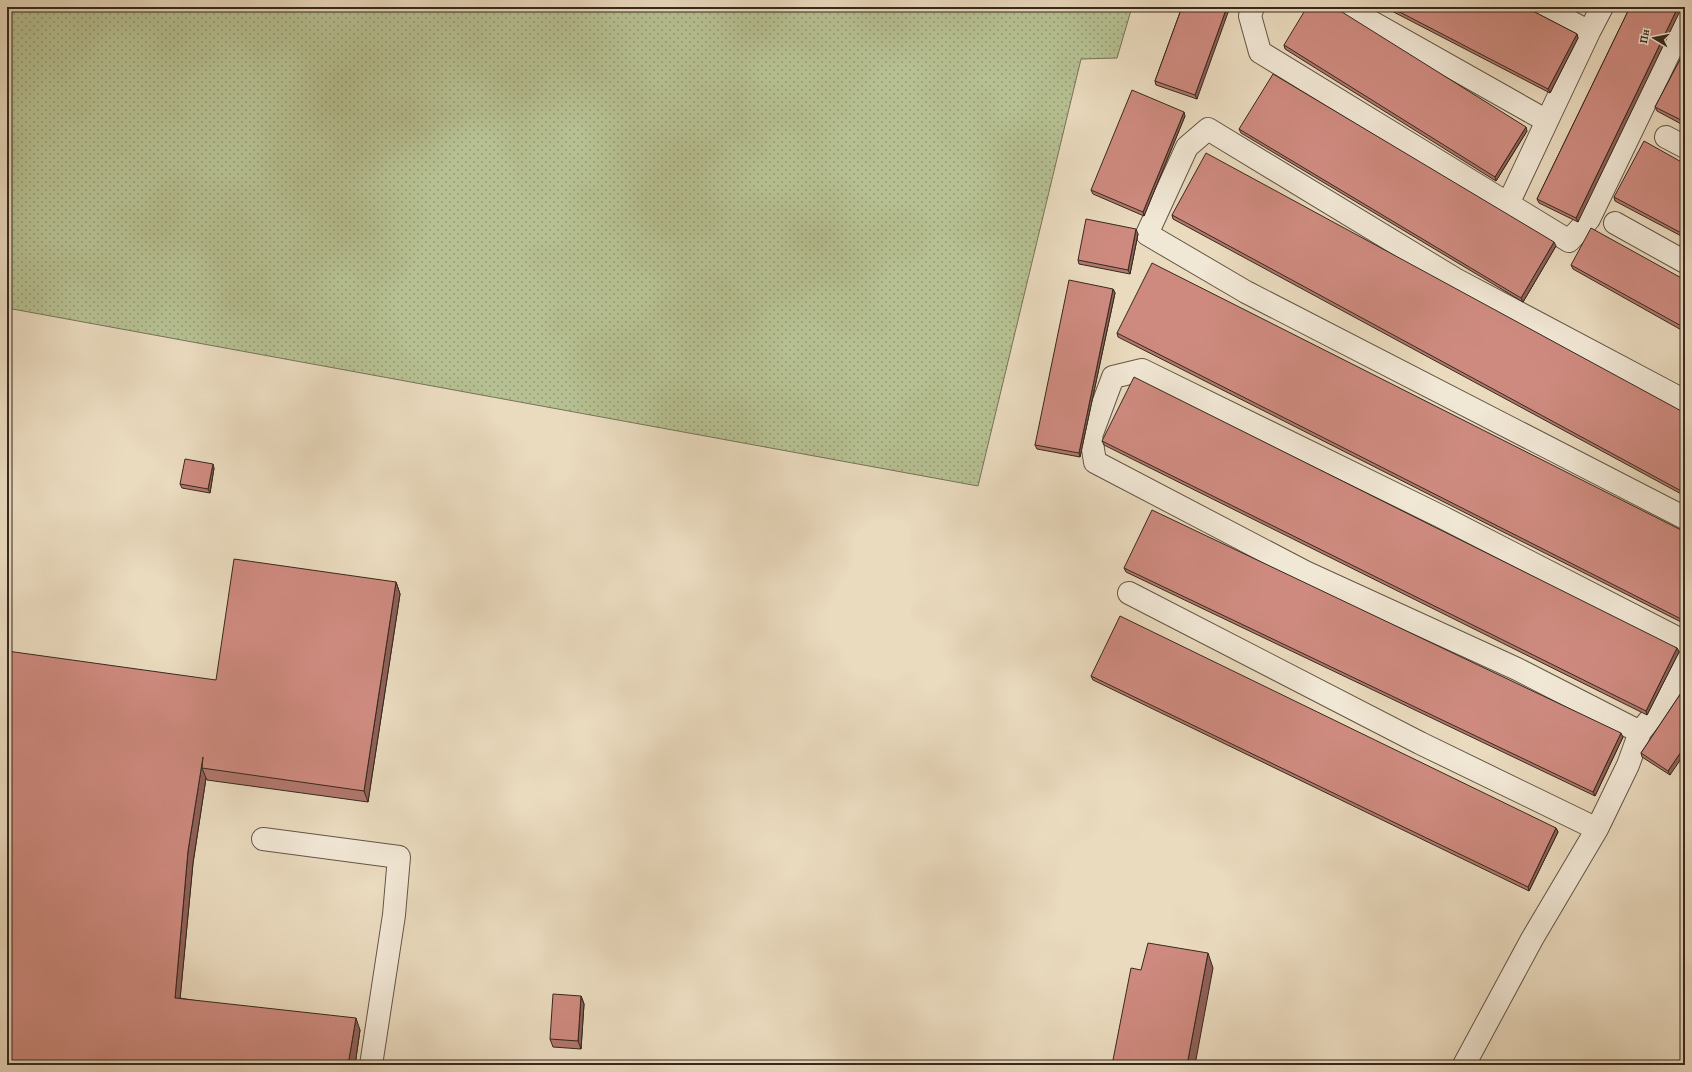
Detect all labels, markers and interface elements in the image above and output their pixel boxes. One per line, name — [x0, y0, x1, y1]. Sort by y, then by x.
north arrow — [1634, 18, 1674, 58]
text: Пн — [1636, 27, 1653, 45]

